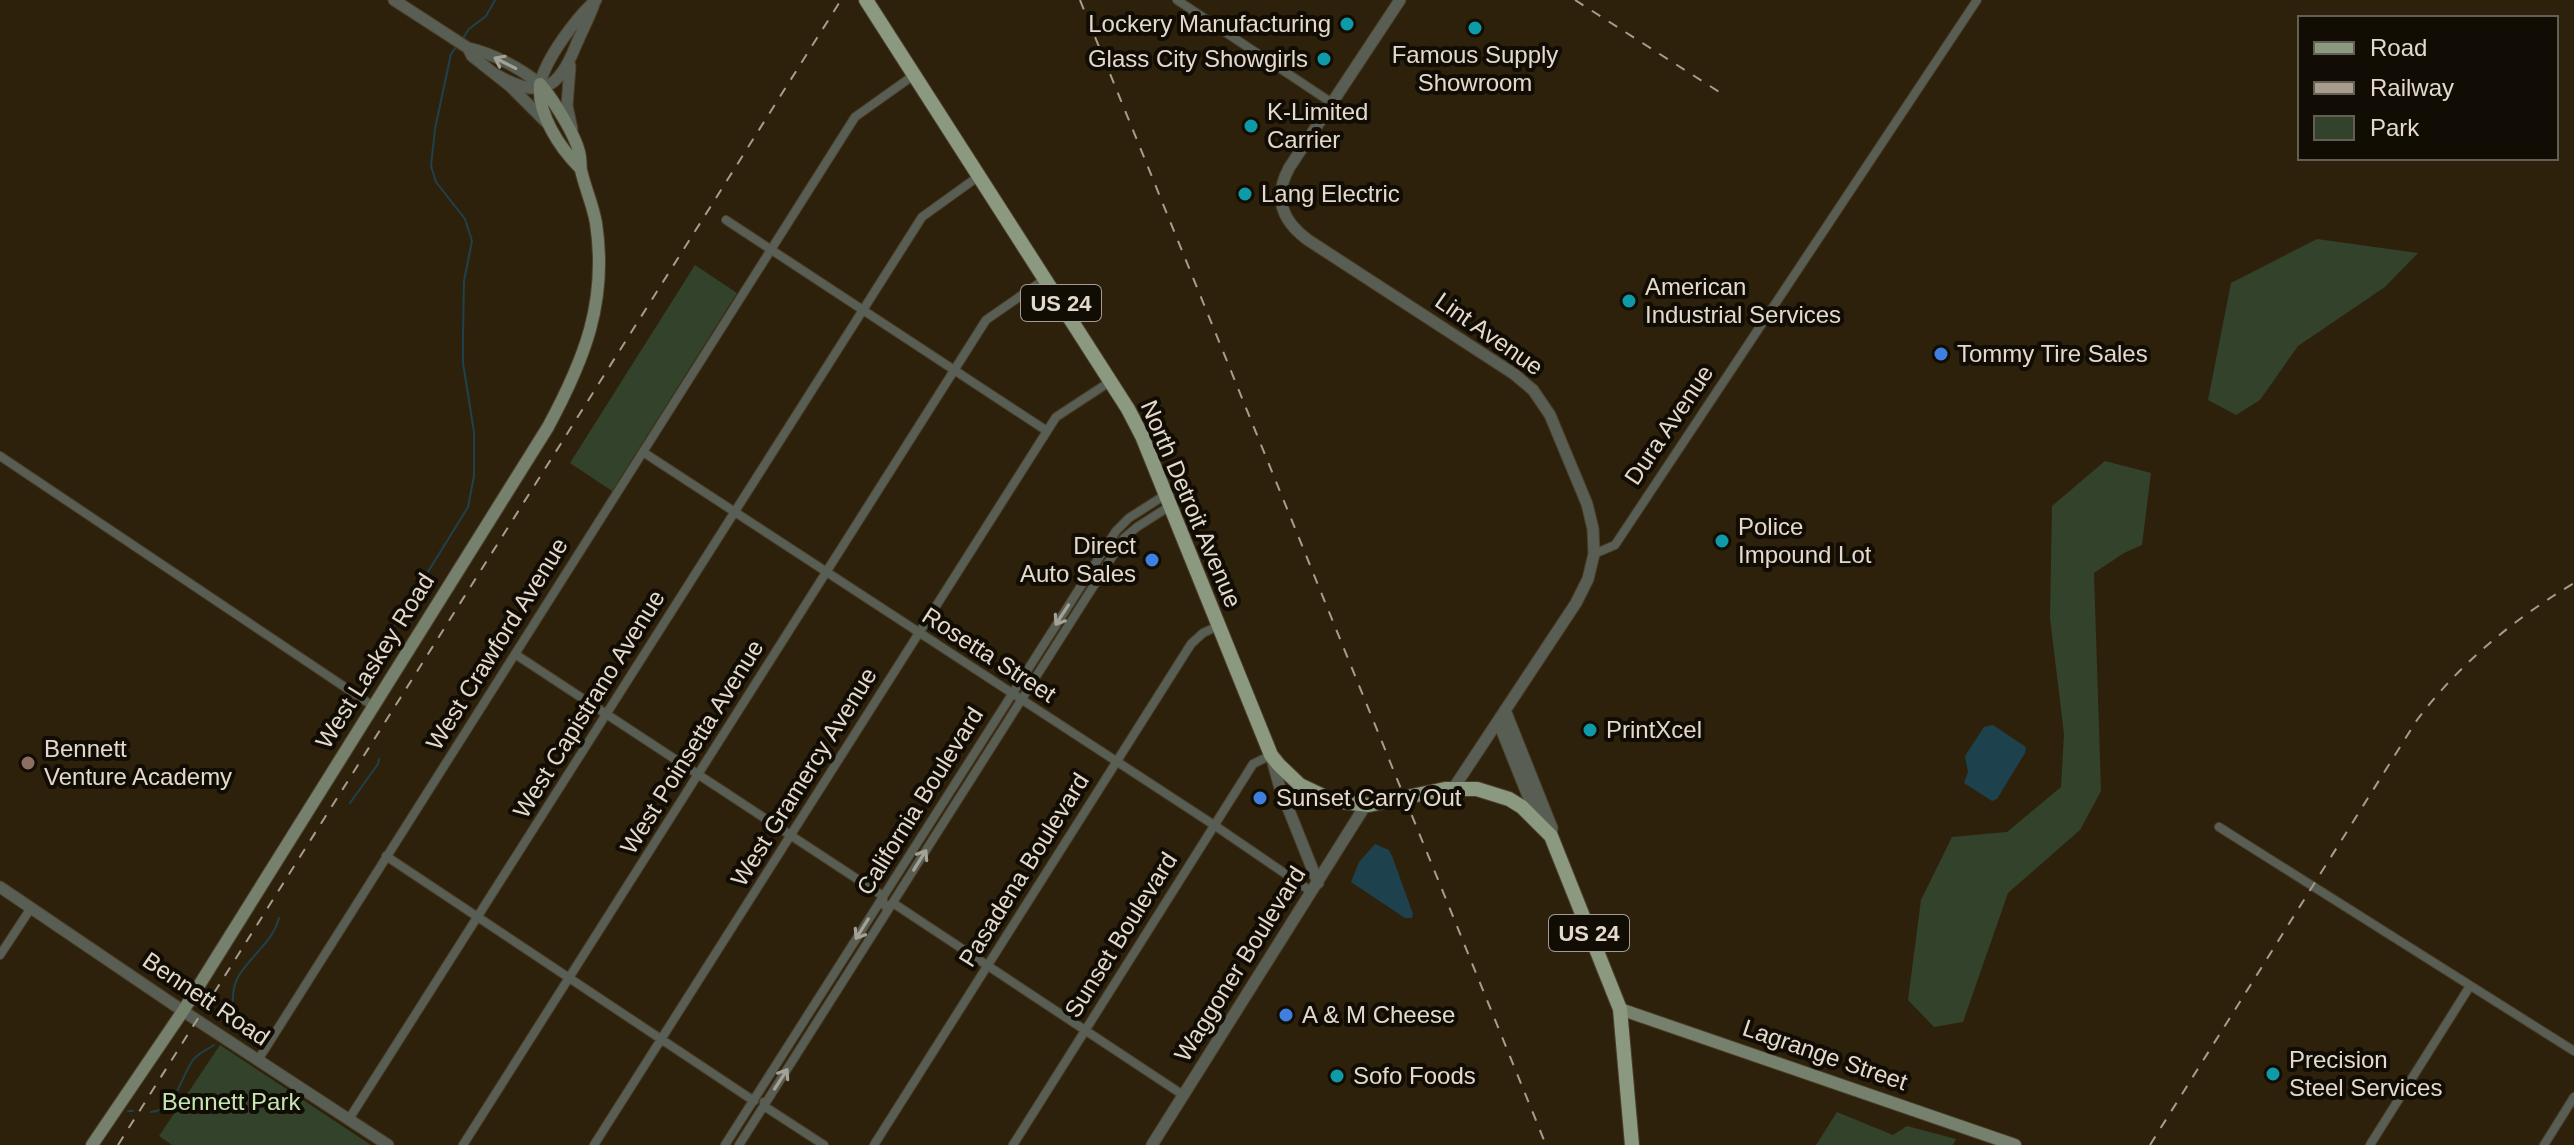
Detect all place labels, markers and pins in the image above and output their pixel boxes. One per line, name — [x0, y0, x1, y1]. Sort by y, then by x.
place label: Lockery Manufacturing — [1088, 10, 1331, 37]
marker: Lockery Manufacturing — [1338, 15, 1356, 33]
marker: Famous Supply Showroom — [1466, 19, 1484, 37]
place label: Famous Supply Showroom — [1392, 41, 1558, 96]
place label: Glass City Showgirls — [1088, 45, 1308, 72]
marker: Glass City Showgirls — [1315, 50, 1333, 68]
place label: K-Limited Carrier — [1267, 98, 1368, 153]
marker: K-Limited Carrier — [1242, 117, 1260, 135]
place label: Lang Electric — [1261, 180, 1400, 207]
marker: Lang Electric — [1236, 185, 1254, 203]
place label: American Industrial Services — [1645, 273, 1841, 328]
marker: American Industrial Services — [1620, 292, 1638, 310]
place label: Tommy Tire Sales — [1957, 340, 2148, 367]
marker: Tommy Tire Sales — [1932, 345, 1950, 363]
place label: Police Impound Lot — [1738, 513, 1872, 568]
place label: Direct Auto Sales — [1020, 532, 1136, 587]
marker: Police Impound Lot — [1713, 532, 1731, 550]
marker: Direct Auto Sales — [1143, 551, 1161, 569]
place label: PrintXcel — [1606, 716, 1702, 743]
marker: PrintXcel — [1581, 721, 1599, 739]
place label: Bennett Venture Academy — [44, 735, 232, 790]
marker: Bennett Venture Academy — [19, 754, 37, 772]
place label: Sunset Carry Out — [1276, 784, 1462, 811]
marker: Sunset Carry Out — [1251, 789, 1269, 807]
place label: A & M Cheese — [1302, 1001, 1455, 1028]
marker: A & M Cheese — [1277, 1006, 1295, 1024]
place label: Precision Steel Services — [2289, 1046, 2442, 1101]
place label: Sofo Foods — [1353, 1062, 1476, 1089]
marker: Precision Steel Services — [2264, 1065, 2282, 1083]
marker: Sofo Foods — [1328, 1067, 1346, 1085]

